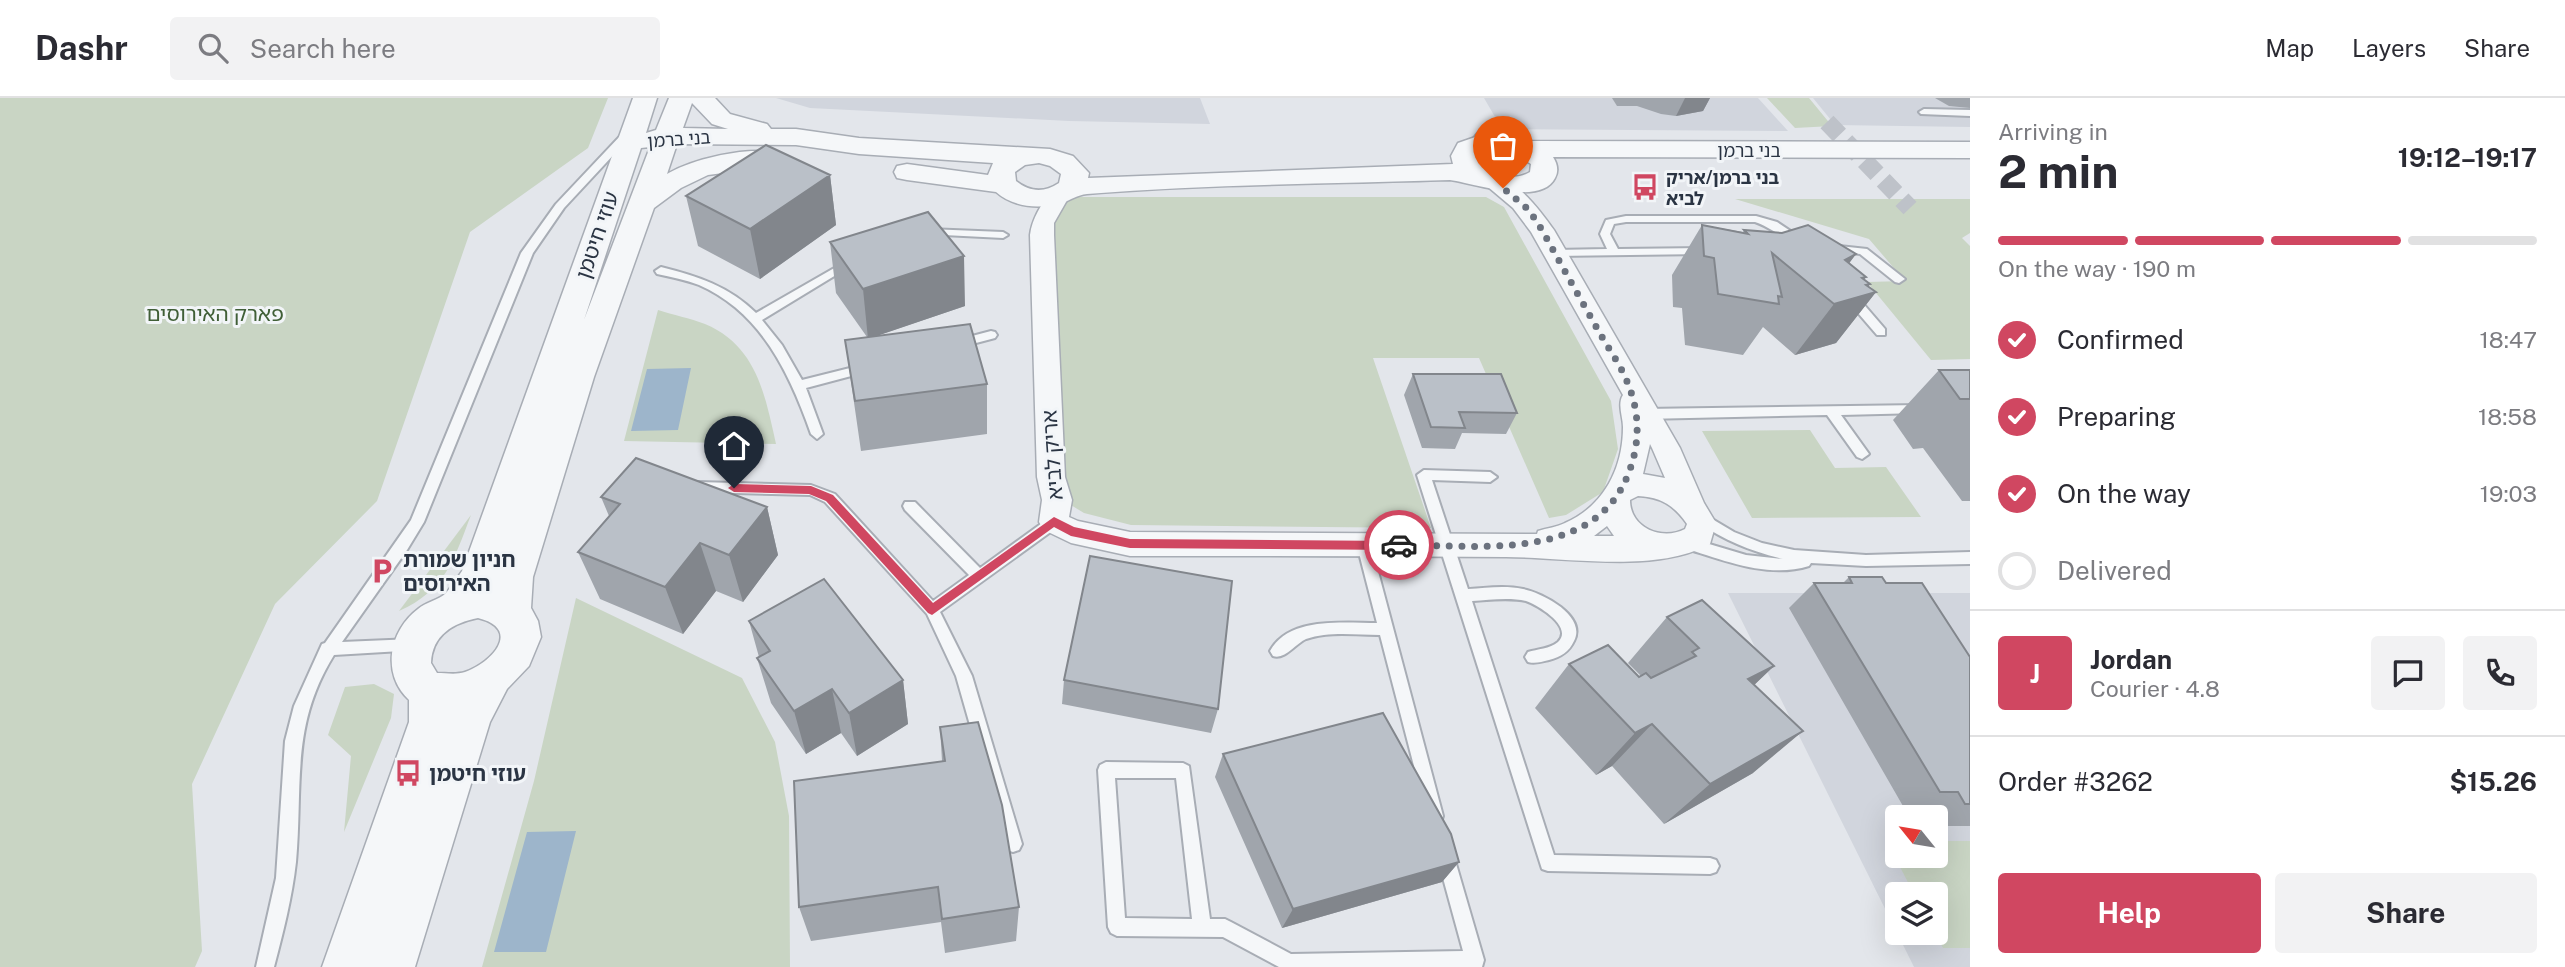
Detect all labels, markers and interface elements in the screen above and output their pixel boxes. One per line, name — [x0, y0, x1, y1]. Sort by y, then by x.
search box — [170, 17, 660, 80]
text: Dashr — [35, 29, 128, 67]
icon: search — [194, 29, 232, 67]
text: Search here — [250, 33, 396, 64]
text: Map — [2265, 34, 2314, 62]
text: Layers — [2352, 34, 2426, 62]
text: Share — [2464, 34, 2530, 62]
pin — [1473, 116, 1533, 188]
text: Arriving in — [1998, 118, 2108, 145]
street label: בני ברמן — [647, 126, 711, 152]
icon: bag — [1484, 127, 1522, 165]
street label: בני ברמן — [1717, 140, 1781, 161]
text: 19:12–19:17 — [2398, 142, 2537, 173]
text: 2 min — [1998, 144, 2118, 198]
place label: בני ברמן/אריק לביא — [1666, 167, 1780, 209]
bus stop icon: בני ברמן/אריק לביא — [1630, 172, 1660, 202]
street label: עוזי חיטמן — [570, 188, 624, 282]
text: On the way · 190 m — [1998, 255, 2196, 282]
park label: פארק האירוסים — [146, 301, 284, 326]
icon: check — [1998, 321, 2036, 359]
text: Confirmed — [2057, 324, 2184, 355]
text: 18:47 — [2479, 326, 2537, 353]
icon: check — [1998, 398, 2036, 436]
text: Preparing — [2057, 401, 2176, 432]
text: 18:58 — [2478, 403, 2537, 430]
street label: אריק לביא — [1036, 409, 1068, 501]
pin — [704, 416, 764, 488]
icon: home — [715, 427, 753, 465]
icon: check — [1998, 475, 2036, 513]
text: On the way — [2057, 478, 2191, 509]
text: 19:03 — [2480, 480, 2537, 507]
courier — [1364, 510, 1434, 580]
icon: car — [1380, 526, 1418, 564]
place label: חניון שמורת האירוסים — [403, 547, 516, 596]
text: Delivered — [2057, 555, 2172, 586]
parking icon: חניון שמורת האירוסים — [367, 556, 397, 586]
button: chat — [2371, 636, 2445, 710]
button: phone — [2463, 636, 2537, 710]
text: Jordan — [2090, 644, 2172, 675]
text: J — [2030, 658, 2040, 689]
text: Courier · 4.8 — [2090, 675, 2220, 702]
bus stop icon: עוזי חיטמן — [393, 758, 423, 788]
place label: עוזי חיטמן — [429, 761, 526, 786]
text: Order #3262 — [1998, 766, 2153, 797]
text: $15.26 — [2449, 766, 2537, 797]
north arrow — [1885, 805, 1948, 868]
map controls — [1885, 805, 1948, 945]
button: Help — [1998, 873, 2261, 953]
button: Share — [2275, 873, 2537, 953]
button: layers — [1885, 882, 1948, 945]

